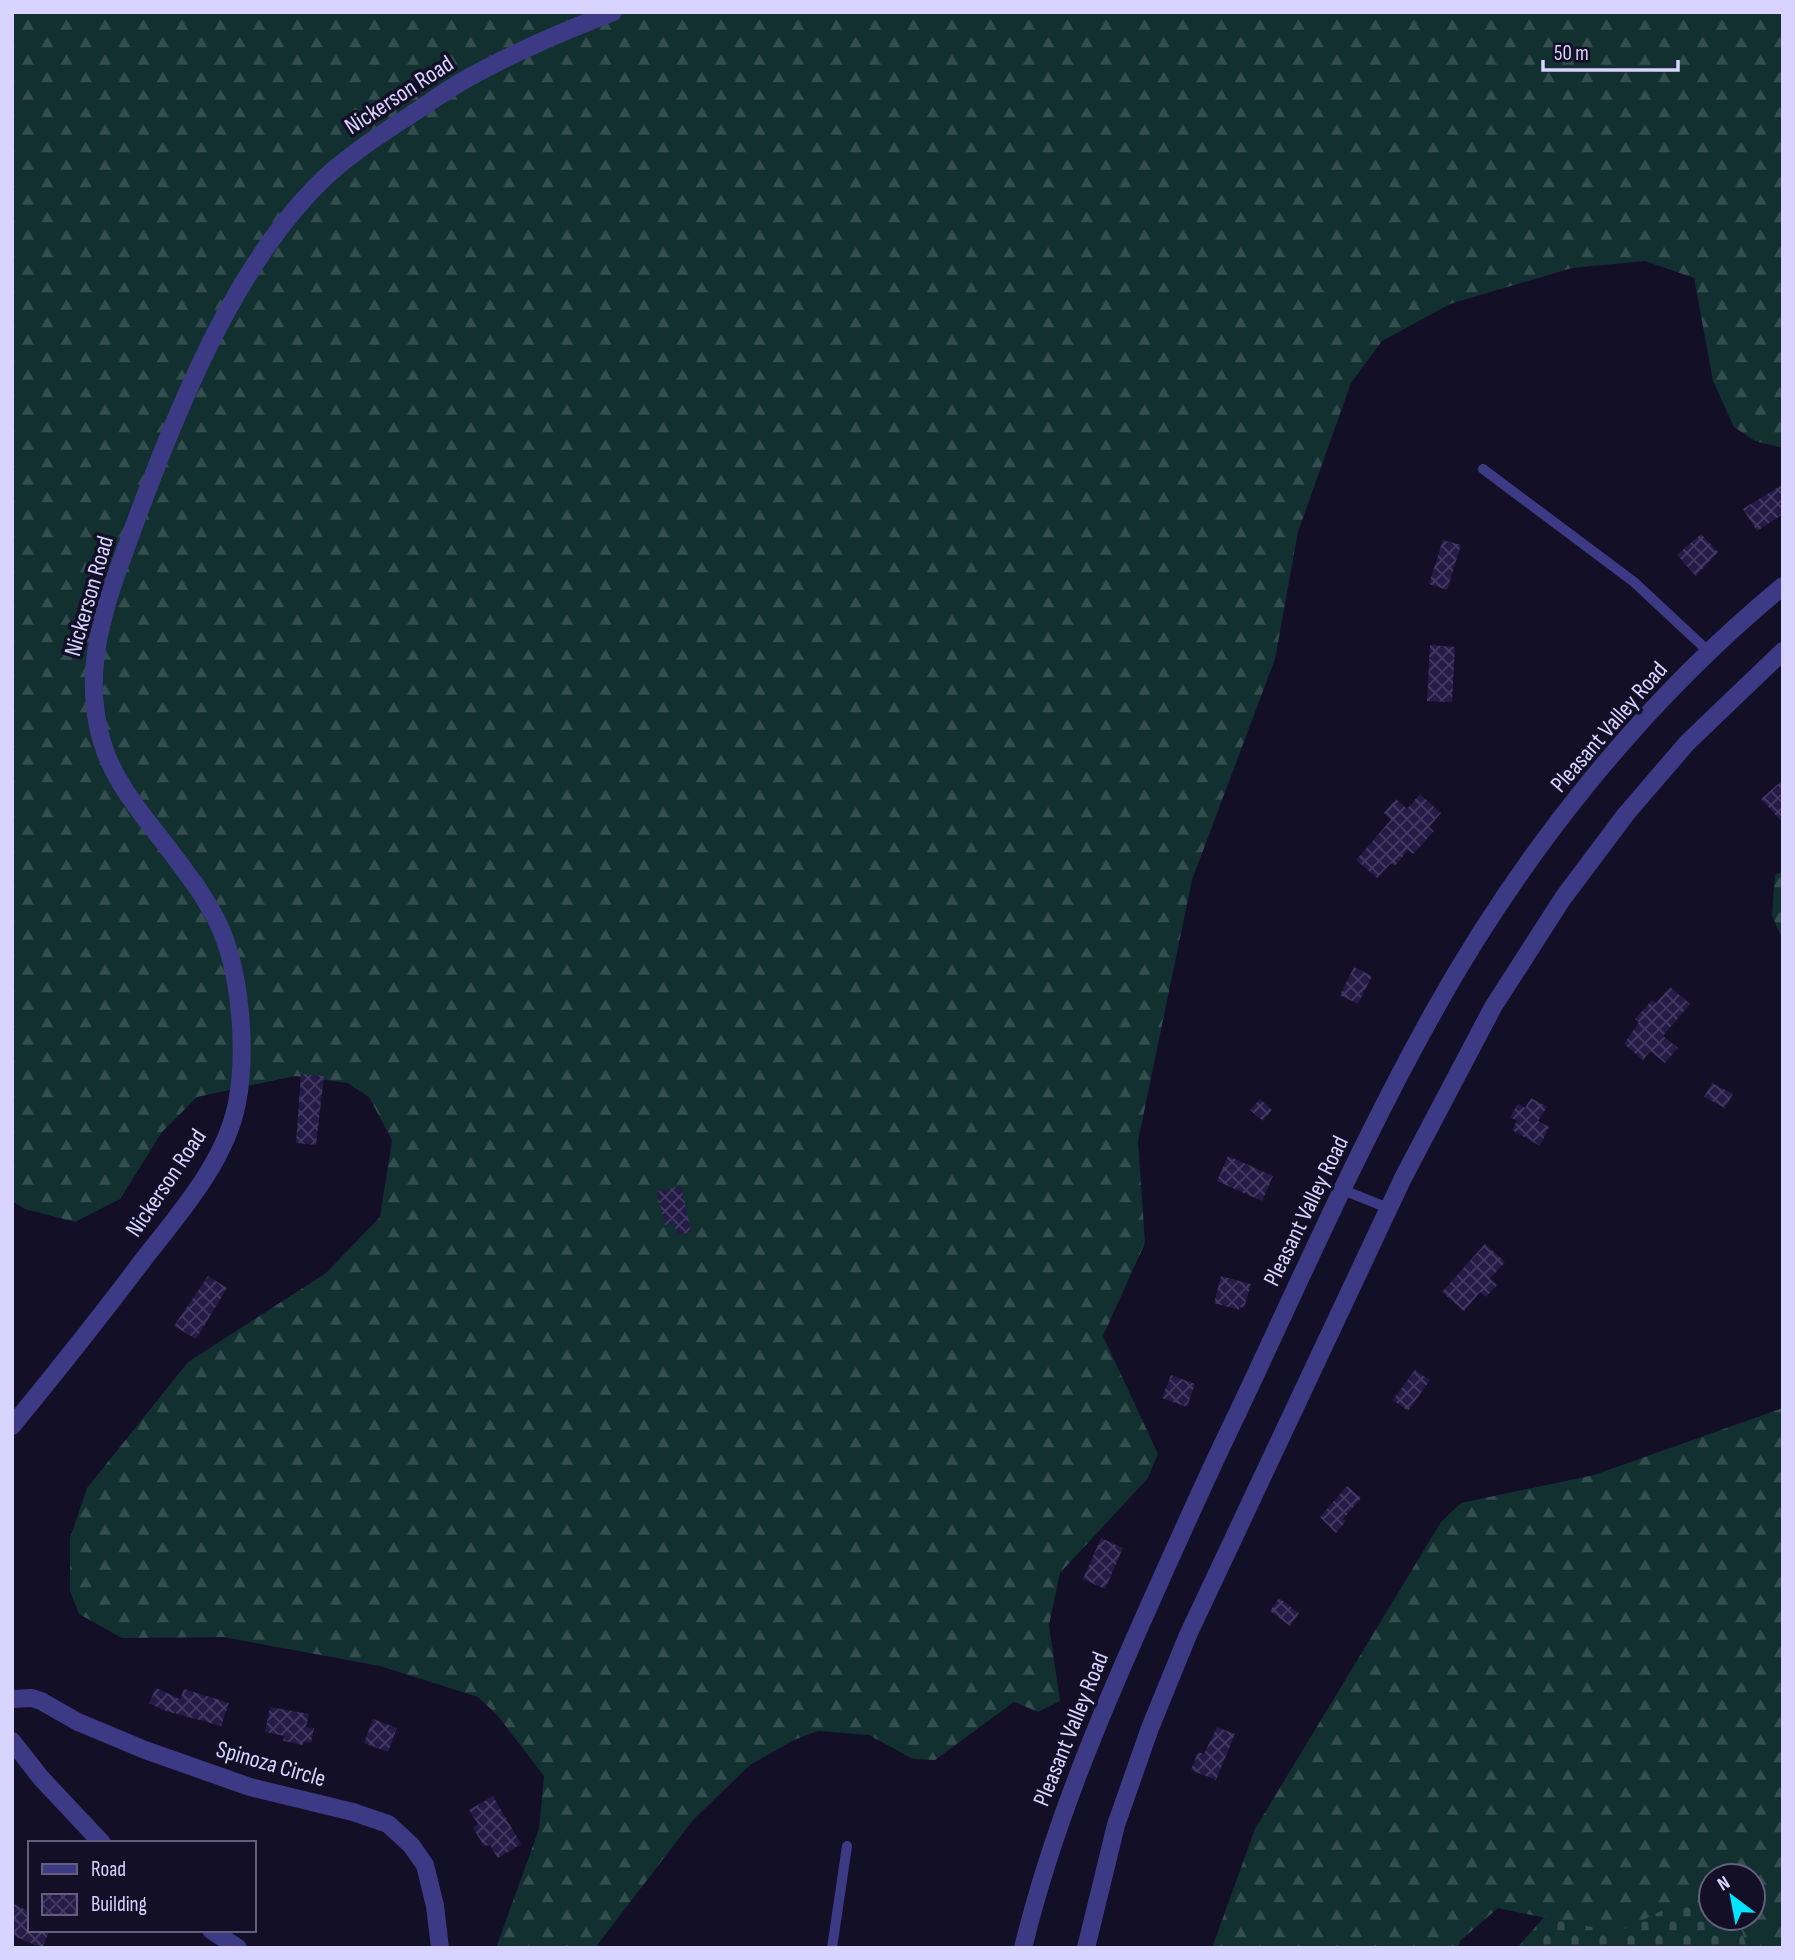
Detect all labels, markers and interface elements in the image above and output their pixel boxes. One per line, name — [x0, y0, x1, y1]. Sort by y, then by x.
scale bar — [1543, 28, 1678, 72]
text: 50 m — [1554, 41, 1589, 66]
street label: Nickerson Road — [339, 49, 459, 141]
street label: Nickerson Road — [58, 532, 120, 660]
street label: Pleasant Valley Road — [1544, 656, 1674, 798]
street label: Nickerson Road — [119, 1124, 213, 1242]
street label: Pleasant Valley Road — [1257, 1131, 1355, 1291]
street label: Pleasant Valley Road — [1027, 1648, 1115, 1810]
street label: Spinoza Circle — [213, 1735, 329, 1793]
legend — [28, 1841, 256, 1932]
text: Road — [91, 1857, 126, 1882]
north arrow — [1697, 1862, 1767, 1932]
text: N — [1713, 1871, 1734, 1896]
text: Building — [91, 1892, 147, 1917]

